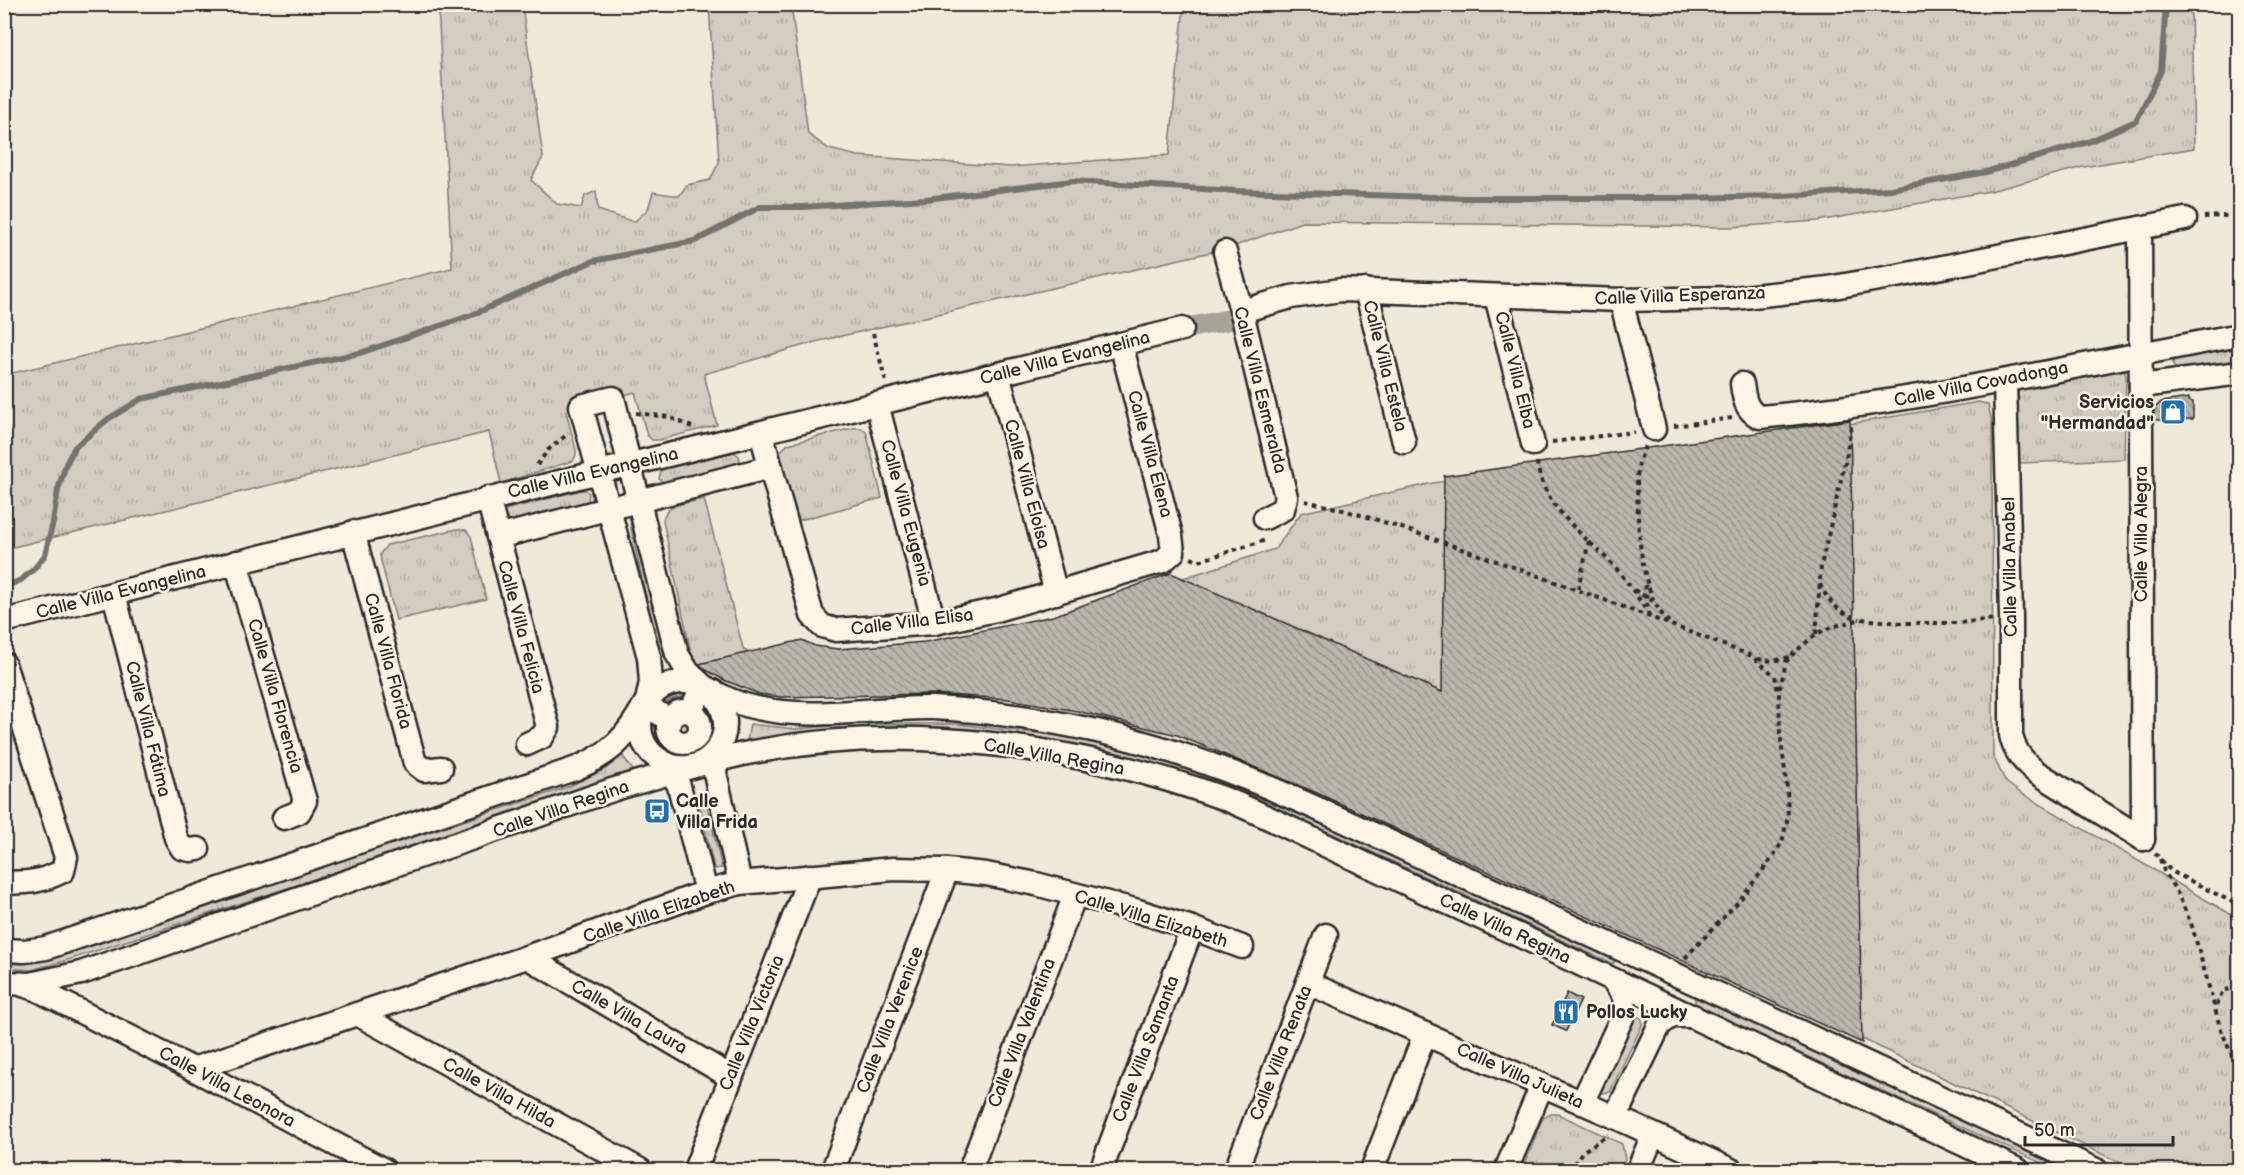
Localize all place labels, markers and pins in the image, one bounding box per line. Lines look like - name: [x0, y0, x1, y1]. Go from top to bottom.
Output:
- place label: Servicios "Hermandad": [2040, 392, 2154, 434]
- shop icon: Servicios "Hermandad": [2158, 397, 2188, 427]
- place label: Calle Villa Frida: [676, 791, 758, 833]
- bus stop icon: Calle Villa Frida: [642, 796, 672, 826]
- restaurant icon: Pollos Lucky: [1551, 997, 1581, 1027]
- place label: Pollos Lucky: [1586, 1002, 1688, 1023]

